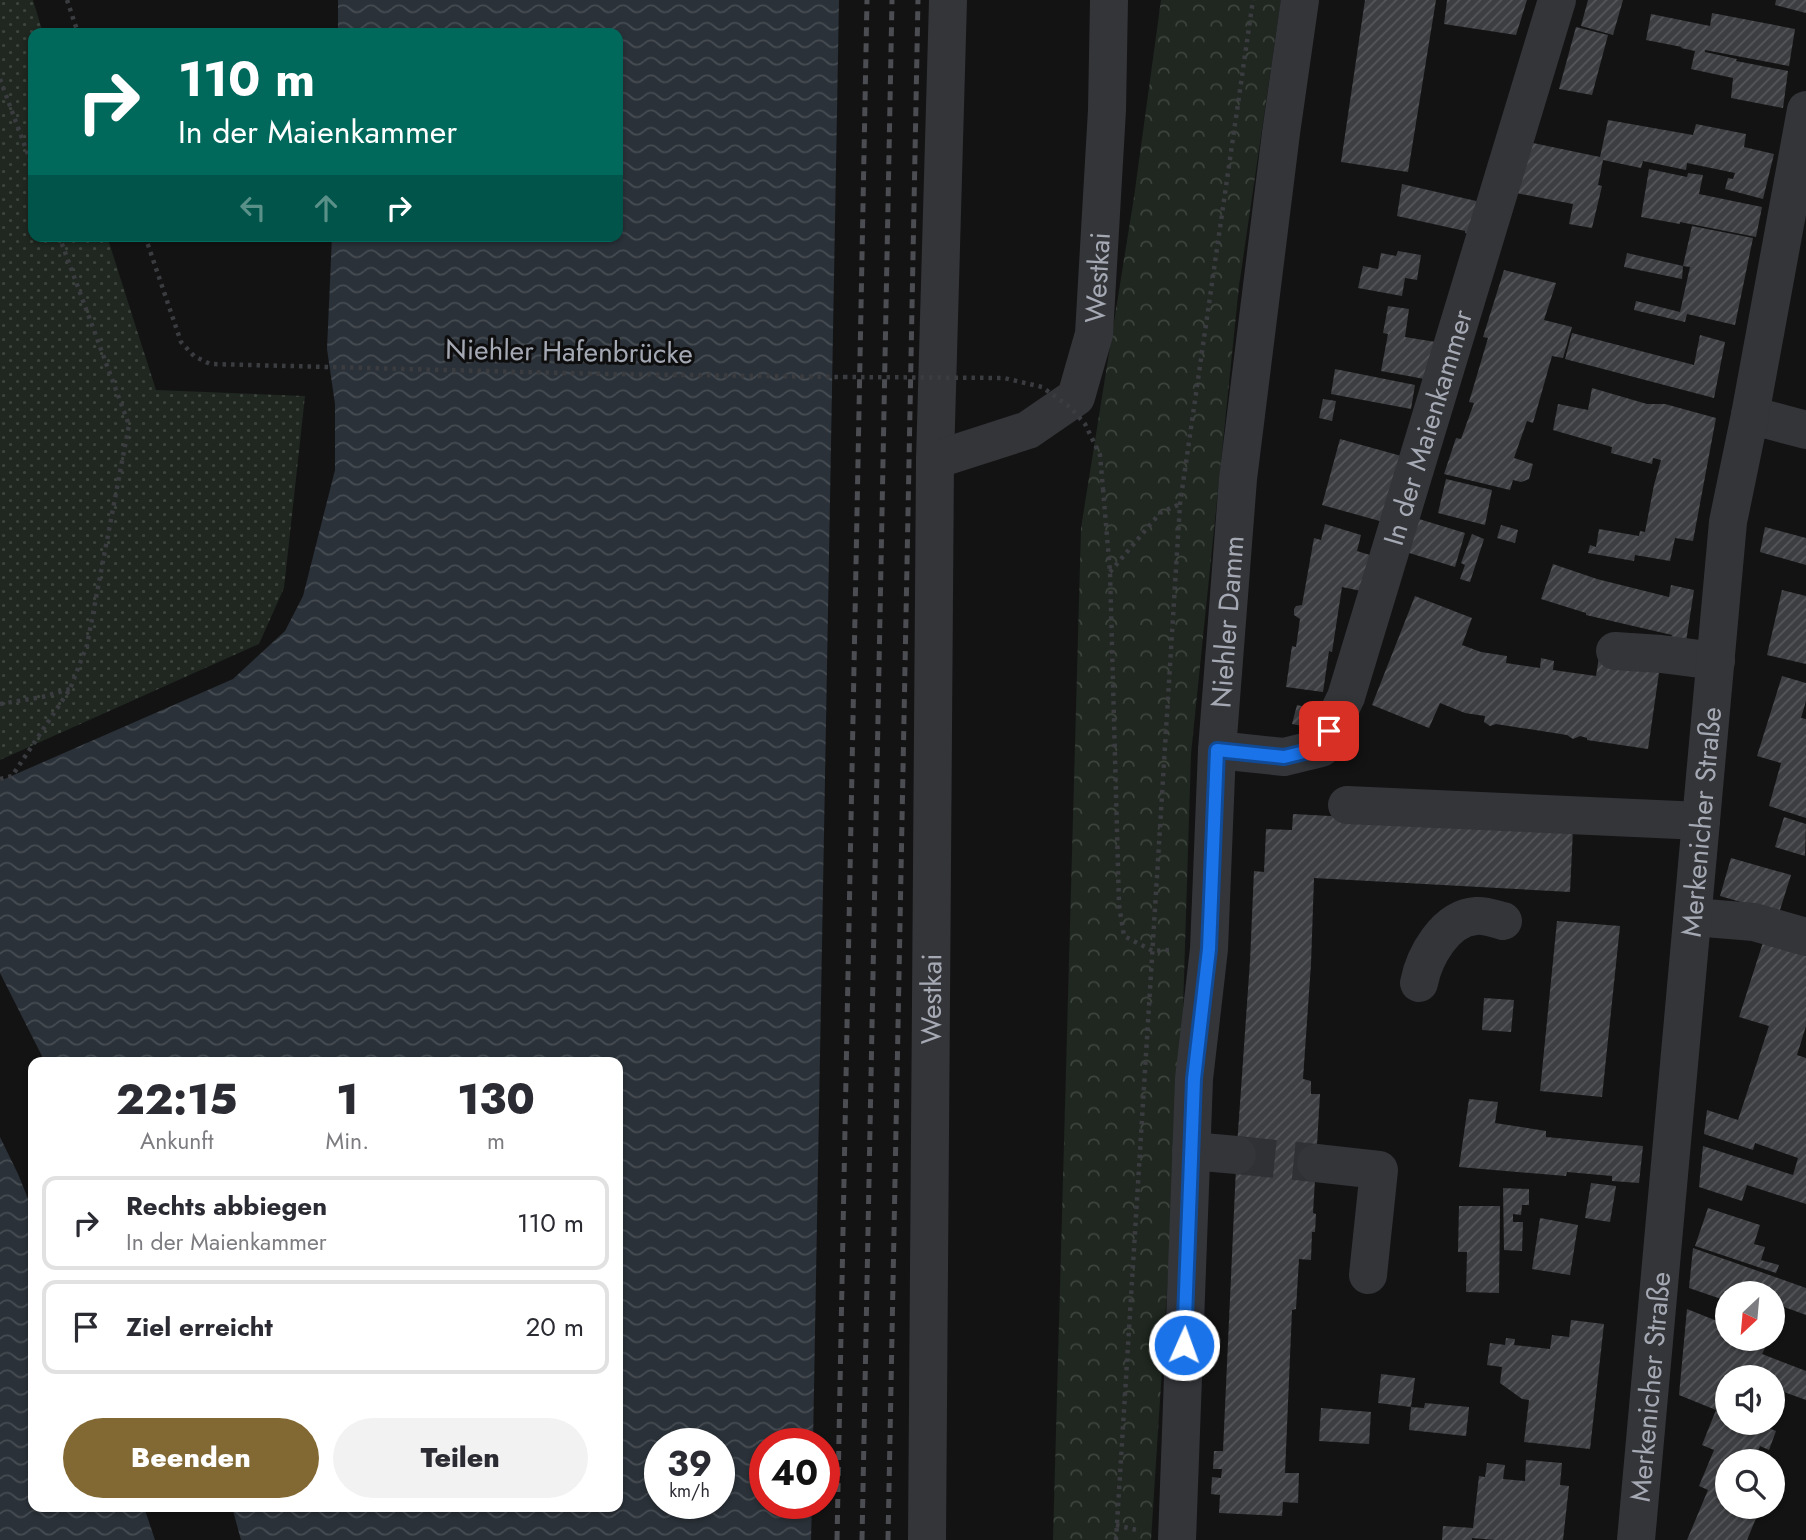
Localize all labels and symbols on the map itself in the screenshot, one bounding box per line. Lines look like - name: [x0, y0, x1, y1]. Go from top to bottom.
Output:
- street label: Westkai: [1075, 231, 1121, 324]
- street label: In der Maienkammer: [1373, 304, 1483, 550]
- street label: Niehler Hafenbrücke: [445, 329, 693, 374]
- street label: Niehler Damm: [1200, 534, 1255, 710]
- pin: [1299, 701, 1359, 761]
- street label: Merkenicher Straße: [1671, 705, 1732, 939]
- street label: Westkai: [911, 953, 952, 1045]
- street label: Merkenicher Straße: [1620, 1270, 1681, 1504]
- north arrow: [1715, 1281, 1785, 1351]
- position arrow: [1147, 1308, 1221, 1382]
- speed limit sign: 40: [749, 1428, 840, 1519]

